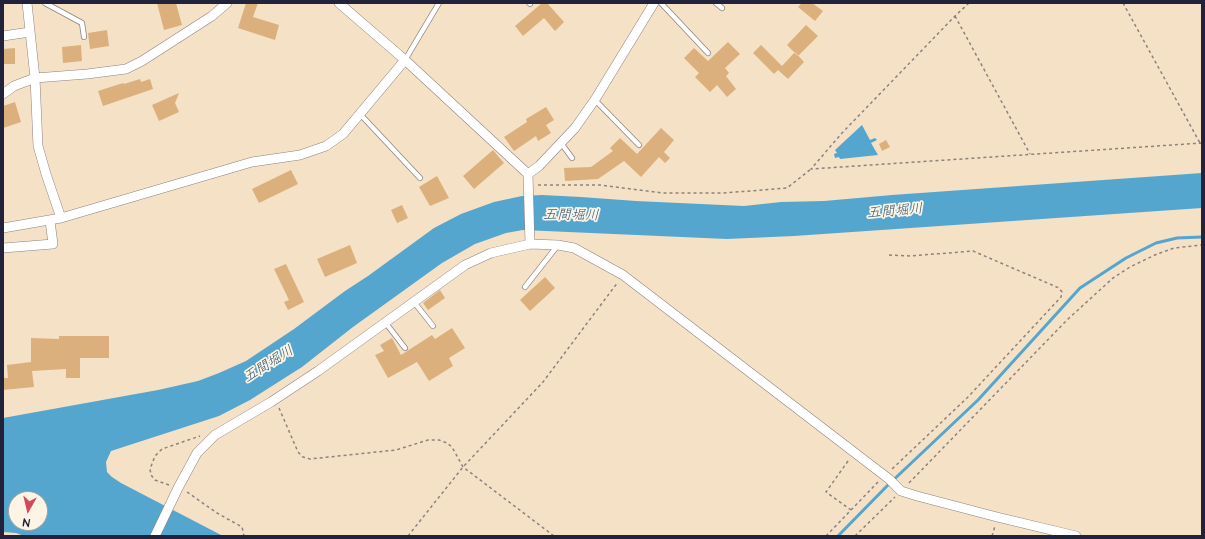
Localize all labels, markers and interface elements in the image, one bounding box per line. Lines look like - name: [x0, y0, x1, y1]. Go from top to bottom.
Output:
- water label: 五間堀川: [866, 201, 924, 223]
- water label: 五間堀川: [543, 207, 599, 225]
- water label: 五間堀川: [241, 343, 297, 387]
- north arrow: [8, 491, 48, 531]
- text: N: [22, 514, 31, 530]

